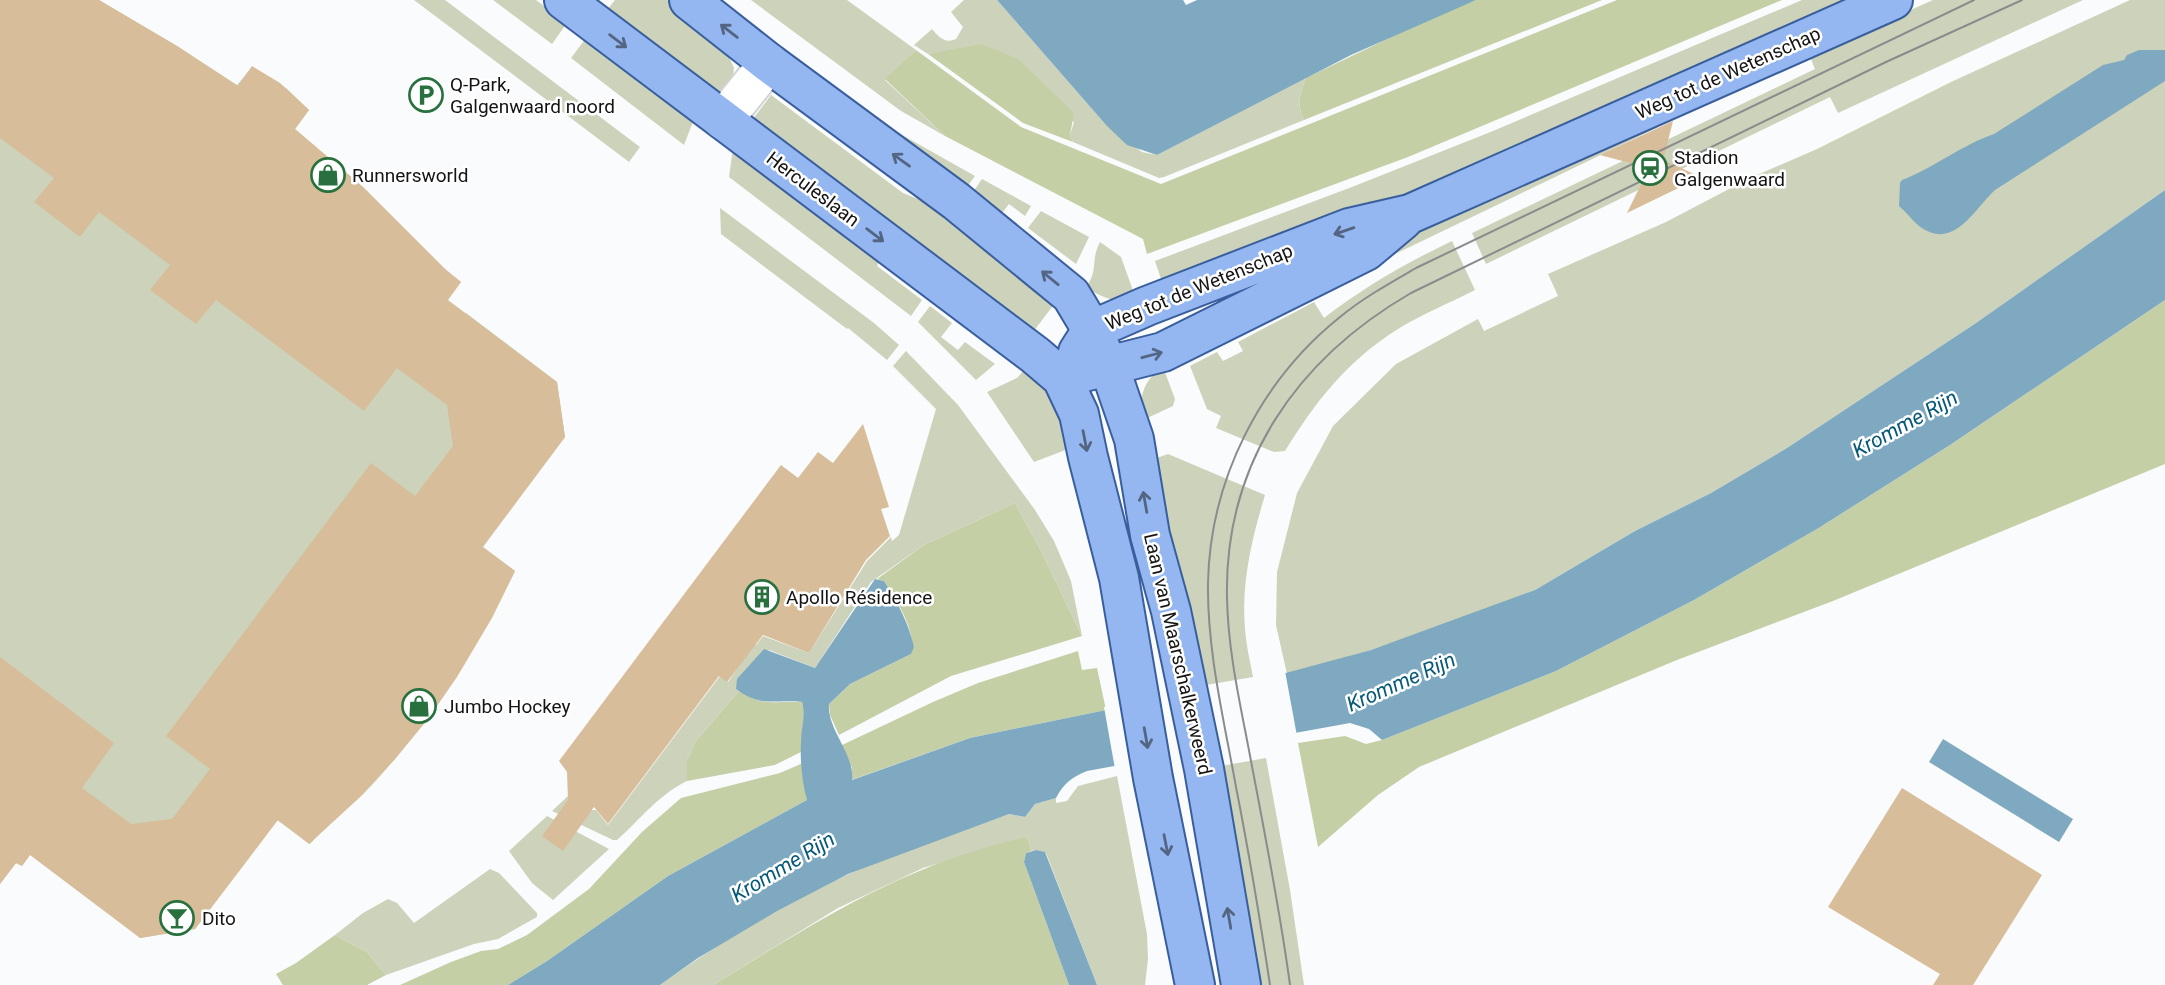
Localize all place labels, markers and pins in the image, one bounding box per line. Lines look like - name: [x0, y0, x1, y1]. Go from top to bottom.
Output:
- place label: Q-Park, Galgenwaard noord: [450, 73, 615, 118]
- parking icon: Q-Park, Galgenwaard noord: [407, 76, 445, 114]
- place label: Stadion Galgenwaard: [1674, 146, 1785, 191]
- station icon: Stadion Galgenwaard: [1631, 149, 1669, 187]
- shop icon: Runnersworld: [309, 156, 347, 194]
- place label: Runnersworld: [352, 164, 468, 187]
- building icon: Apollo Résidence: [743, 578, 781, 616]
- place label: Apollo Résidence: [786, 586, 932, 609]
- shop icon: Jumbo Hockey: [400, 687, 438, 725]
- place label: Jumbo Hockey: [444, 695, 571, 718]
- bar icon: Dito: [158, 899, 196, 937]
- place label: Dito: [202, 907, 236, 930]

